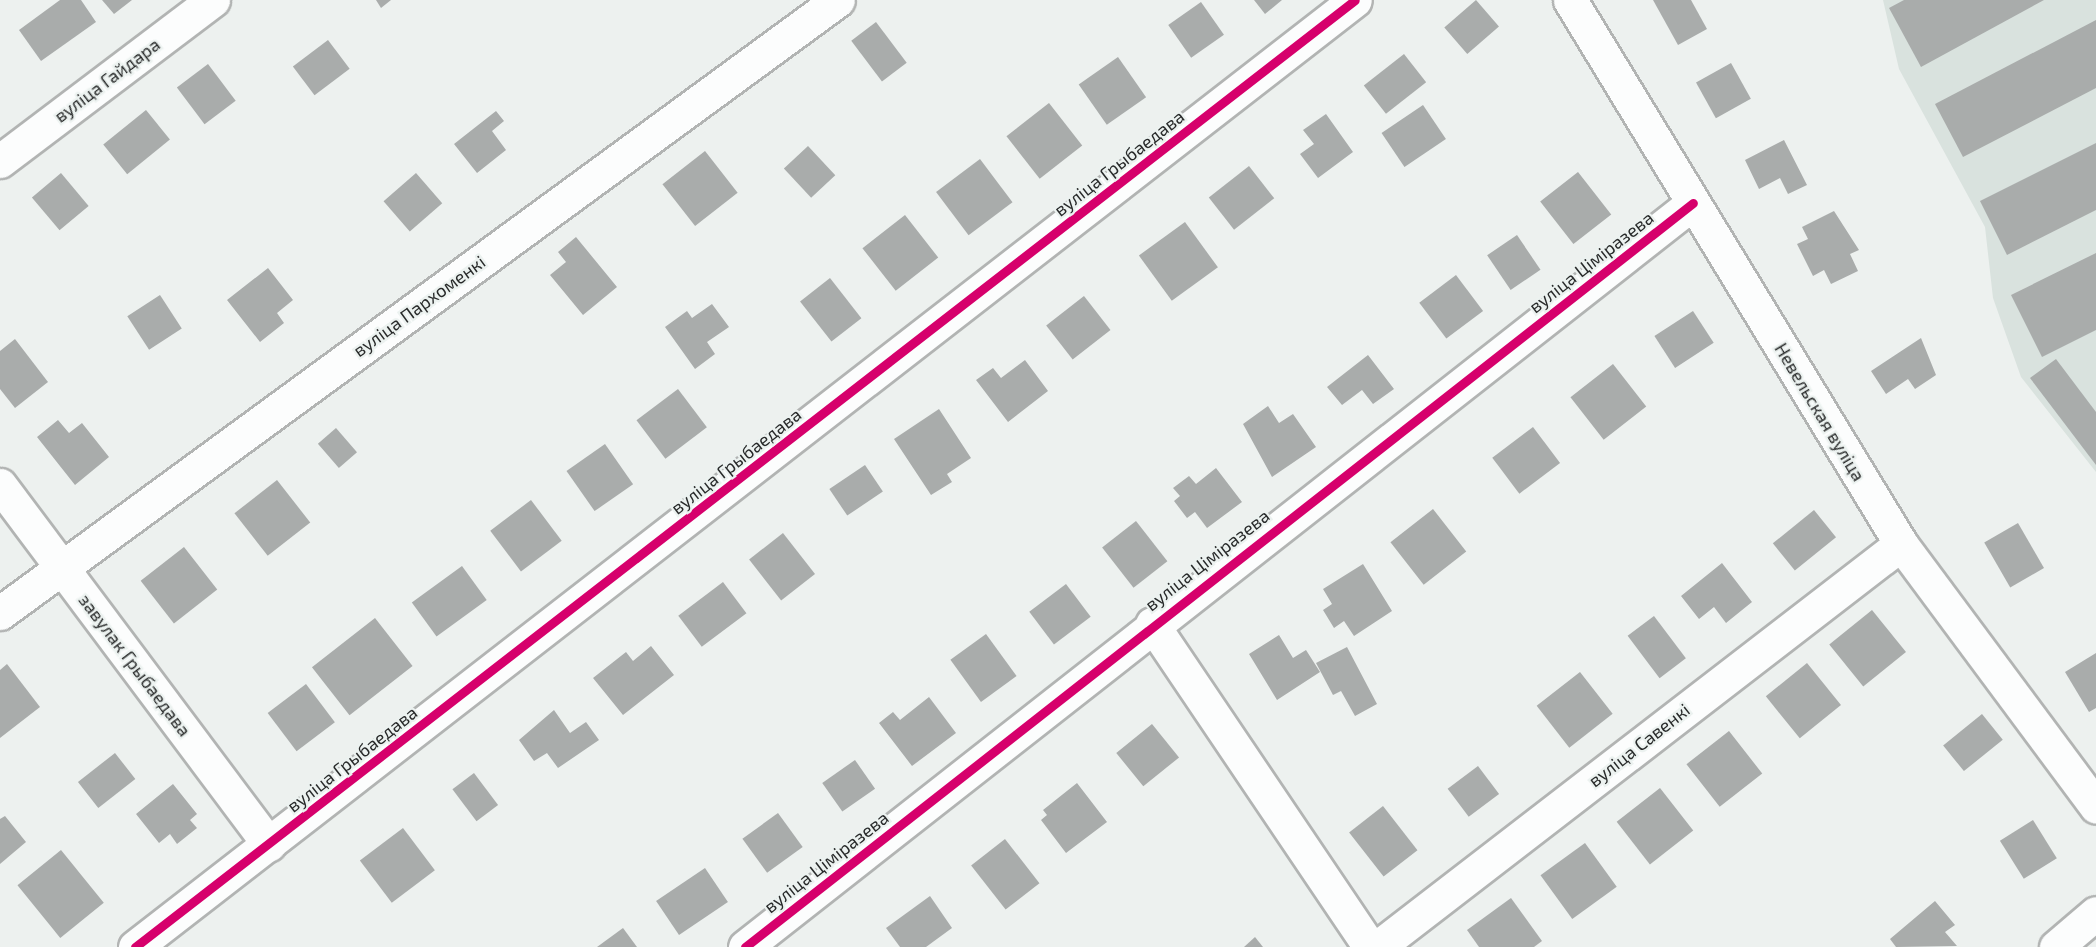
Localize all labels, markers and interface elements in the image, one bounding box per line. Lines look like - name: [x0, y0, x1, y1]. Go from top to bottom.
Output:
- street label: вуліца Гайдара: [50, 33, 164, 127]
- street label: вуліца Грыбаедава: [1050, 105, 1188, 221]
- street label: вуліца Ціміразева: [1524, 207, 1658, 317]
- street label: вуліца Пархоменкі: [349, 251, 489, 361]
- street label: Невельская вуліца: [1770, 339, 1870, 485]
- street label: вуліца Грыбаедава: [667, 403, 805, 519]
- street label: вуліца Ціміразева: [1140, 505, 1274, 615]
- street label: завулак Грыбаедава: [74, 590, 196, 740]
- street label: вуліца Савенкі: [1584, 699, 1694, 791]
- street label: вуліца Грыбаедава: [283, 701, 421, 817]
- street label: вуліца Ціміразева: [759, 807, 893, 917]

